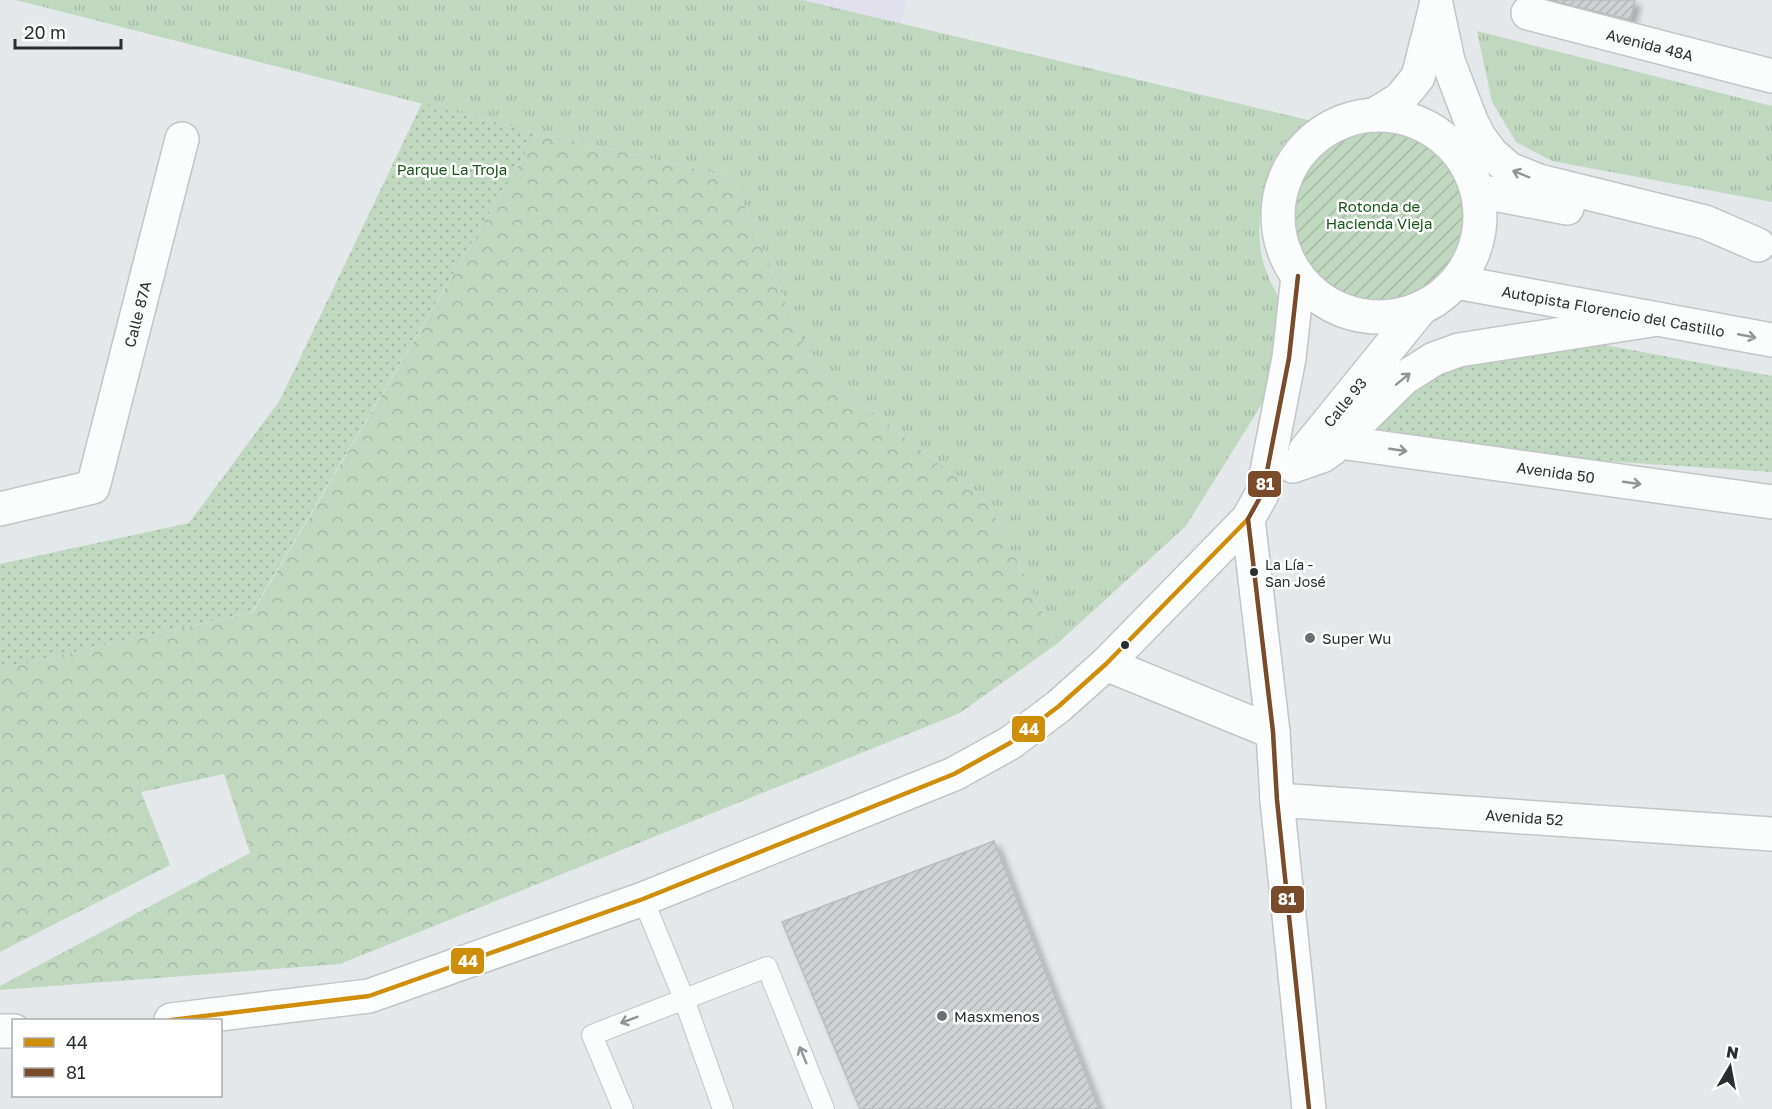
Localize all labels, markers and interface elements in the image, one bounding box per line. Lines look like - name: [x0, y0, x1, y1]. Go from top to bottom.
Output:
- scale bar: [15, 12, 122, 50]
- text: 20 m: [24, 21, 66, 43]
- street label: Avenida 48A: [1605, 25, 1695, 64]
- park label: Parque La Troja: [397, 160, 507, 178]
- one-way arrow: [1513, 168, 1531, 179]
- park label: Rotonda de Hacienda Vieja: [1326, 197, 1432, 232]
- street label: Calle 87A: [120, 279, 154, 349]
- street label: Autopista Florencio del Castillo: [1500, 282, 1726, 340]
- one-way arrow: [1736, 330, 1756, 341]
- one-way arrow: [1395, 373, 1411, 386]
- street label: Calle 93: [1319, 374, 1370, 430]
- one-way arrow: [1387, 444, 1407, 455]
- street label: Avenida 50: [1516, 458, 1596, 486]
- line badge: 81: [1247, 470, 1282, 498]
- text: 81: [1256, 474, 1274, 494]
- one-way arrow: [1622, 478, 1642, 489]
- place label: La Lía - San José: [1265, 556, 1326, 590]
- marker: La Lía - San José: [1248, 566, 1260, 578]
- place label: Super Wu: [1322, 629, 1391, 647]
- marker: Super Wu: [1303, 631, 1317, 645]
- unlabelled marker: [1119, 639, 1131, 651]
- line badge: 44: [1011, 715, 1046, 743]
- text: 44: [1019, 719, 1039, 739]
- street label: Avenida 52: [1485, 805, 1564, 829]
- line badge: 81: [1270, 885, 1305, 914]
- text: 81: [1278, 889, 1296, 909]
- line badge: 44: [450, 947, 485, 975]
- text: 44: [458, 951, 478, 971]
- place label: Masxmenos: [954, 1007, 1040, 1025]
- marker: Masxmenos: [935, 1009, 949, 1023]
- one-way arrow: [620, 1015, 639, 1026]
- legend: [12, 1019, 222, 1097]
- text: 44: [66, 1031, 88, 1053]
- north arrow: [1700, 1037, 1760, 1097]
- text: N: [1725, 1041, 1740, 1063]
- one-way arrow: [797, 1046, 808, 1064]
- text: 81: [66, 1061, 86, 1083]

